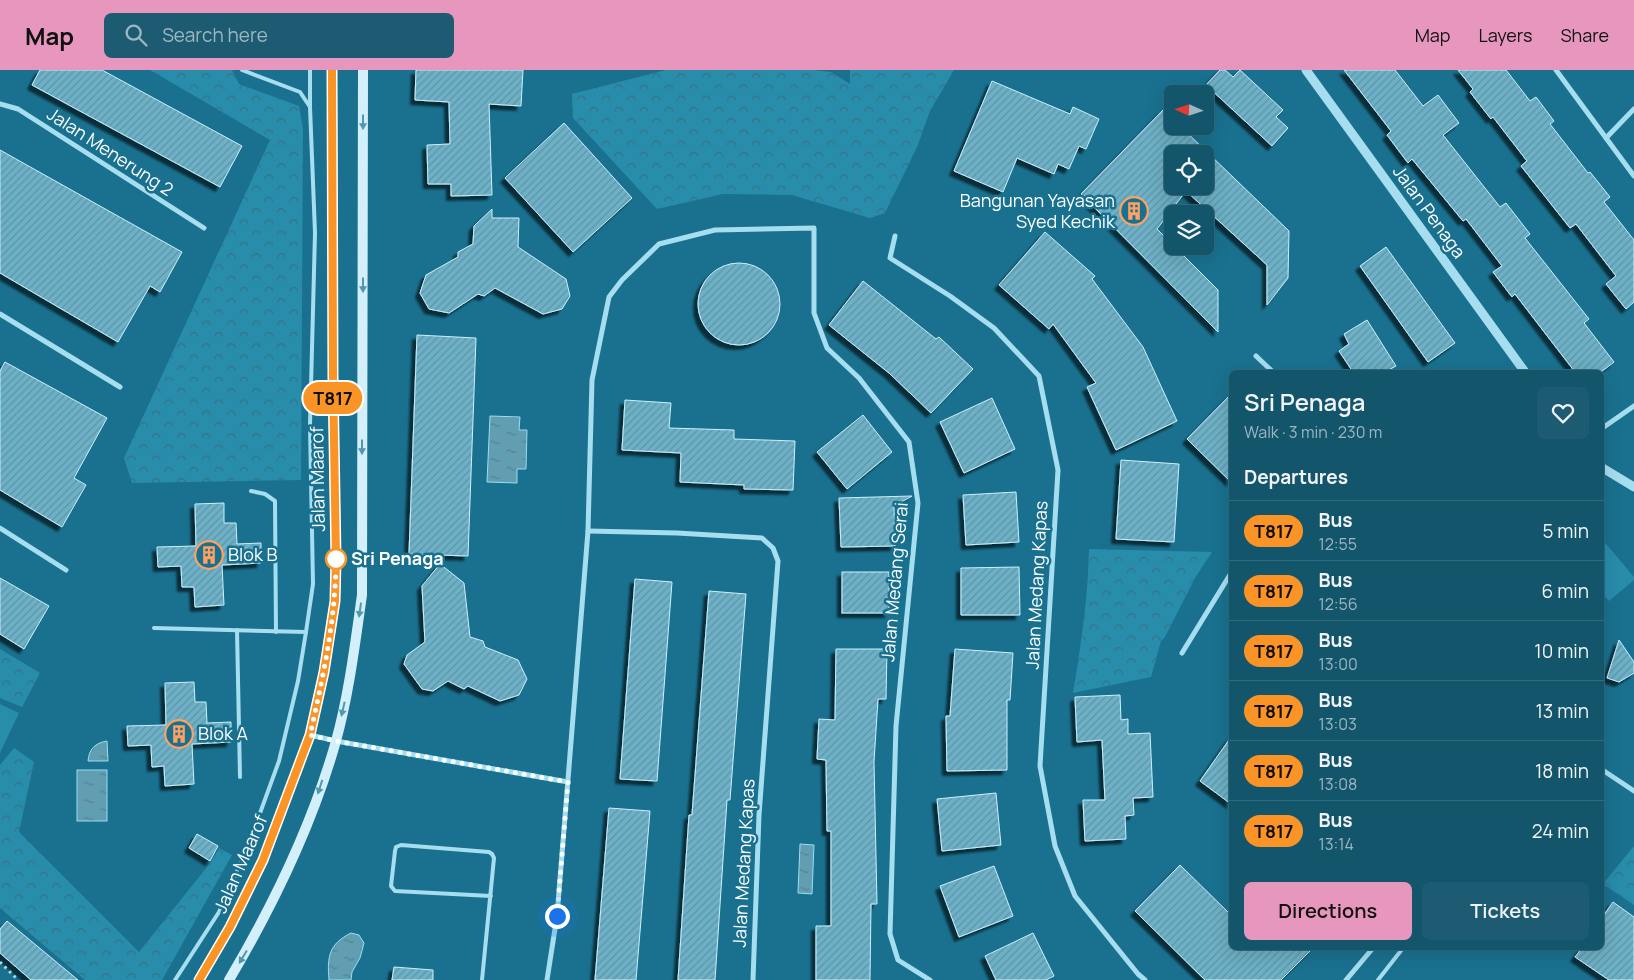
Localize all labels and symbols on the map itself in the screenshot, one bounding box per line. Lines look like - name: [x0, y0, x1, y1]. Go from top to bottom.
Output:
- north arrow: [1164, 85, 1214, 135]
- street label: Jalan Menerung 2: [43, 101, 178, 201]
- one-way arrow: [359, 115, 367, 131]
- street label: Jalan Penaga: [1388, 160, 1472, 263]
- place label: Bangunan Yayasan Syed Kechik: [960, 188, 1116, 233]
- building icon: Bangunan Yayasan Syed Kechik: [1119, 196, 1149, 226]
- one-way arrow: [359, 277, 367, 293]
- line badge: T817: [298, 382, 368, 414]
- street label: Jalan Maarof: [304, 426, 330, 532]
- one-way arrow: [358, 440, 366, 456]
- street label: Jalan Medang Kapas: [1020, 500, 1052, 670]
- street label: Jalan Medang Serai: [875, 501, 913, 663]
- building icon: Blok B: [194, 540, 224, 570]
- place label: Blok B: [228, 542, 277, 566]
- place label: Sri Penaga: [351, 546, 444, 570]
- marker: Sri Penaga: [325, 548, 347, 570]
- one-way arrow: [356, 602, 364, 618]
- one-way arrow: [338, 702, 346, 718]
- building icon: Blok A: [164, 719, 194, 749]
- place label: Blok A: [198, 721, 248, 745]
- street label: Jalan Medang Kapas: [727, 778, 759, 948]
- one-way arrow: [316, 780, 324, 795]
- street label: Jalan Maarof: [208, 810, 273, 917]
- your location: [545, 904, 570, 929]
- one-way arrow: [239, 950, 248, 963]

